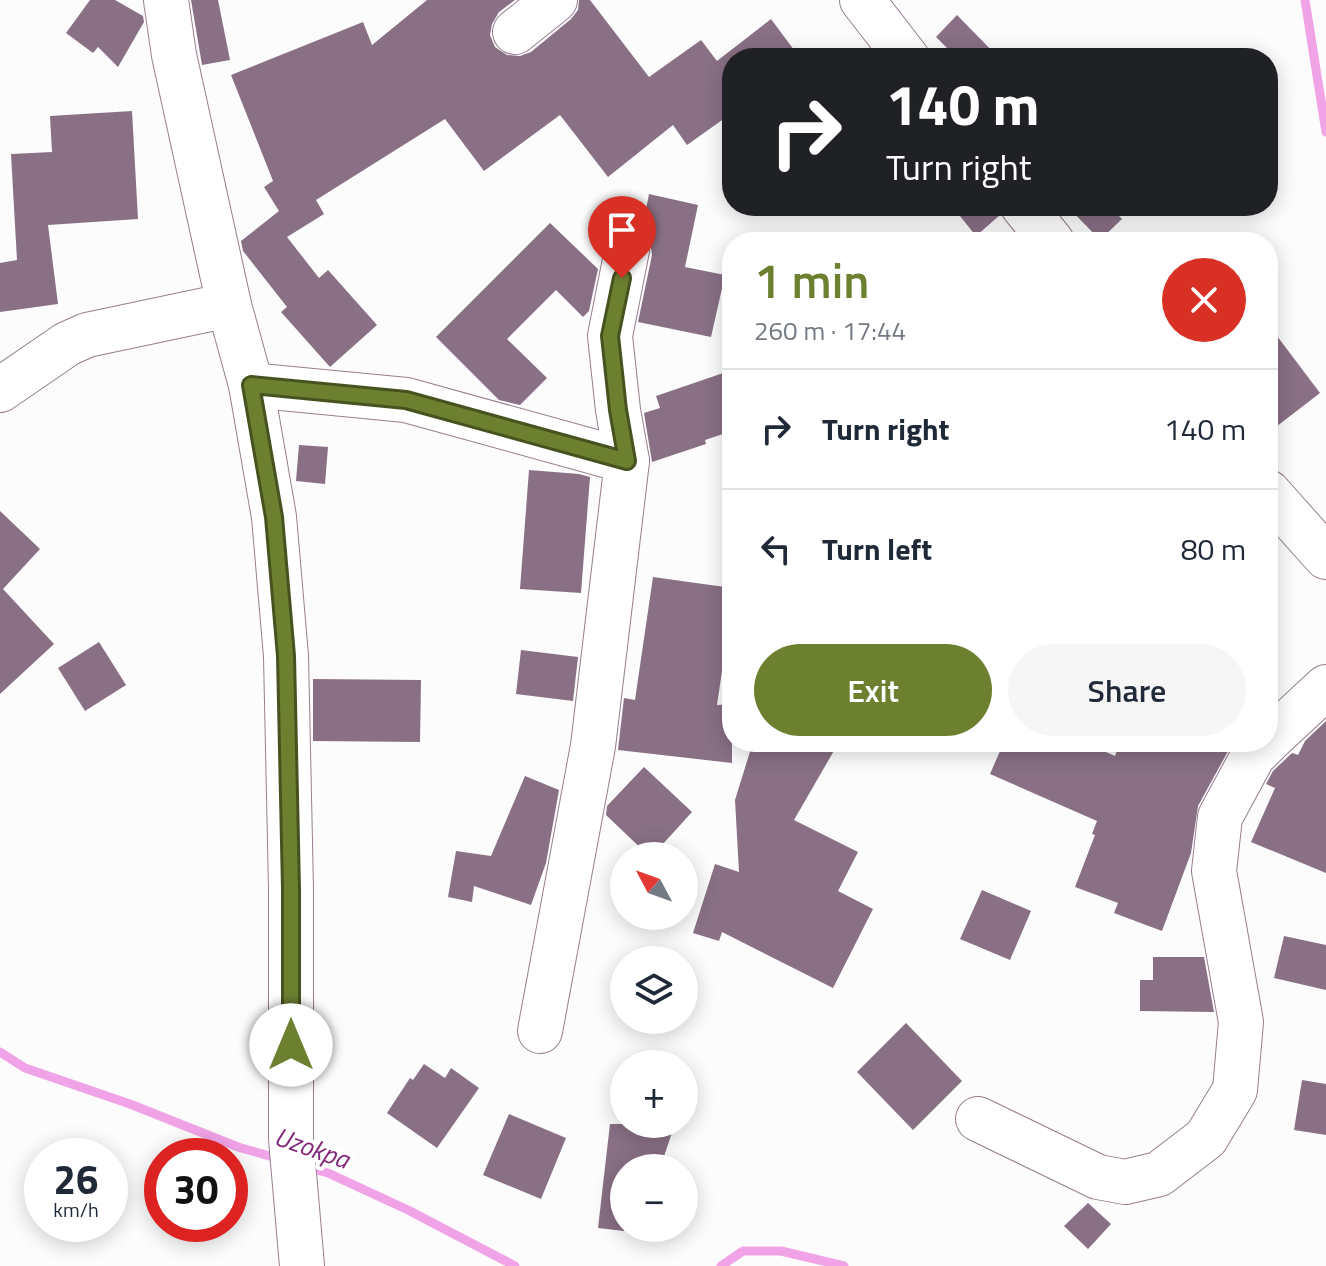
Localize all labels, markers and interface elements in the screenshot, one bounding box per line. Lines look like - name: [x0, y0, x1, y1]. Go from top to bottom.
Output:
- text: 140 m: [886, 62, 1039, 147]
- icon: right: [754, 80, 858, 184]
- text: Turn right: [886, 139, 1031, 194]
- pin: [588, 196, 656, 278]
- icon: arrive: [600, 208, 644, 252]
- text: 1 min: [754, 244, 869, 317]
- button: close: [1162, 258, 1246, 342]
- text: 260 m · 17:44: [754, 311, 906, 350]
- text: Turn right: [822, 406, 950, 452]
- text: 140 m: [1164, 406, 1246, 452]
- icon: right: [754, 407, 798, 451]
- text: Turn left: [822, 526, 932, 572]
- text: 80 m: [1181, 526, 1246, 572]
- icon: left: [754, 527, 798, 571]
- button: Exit: [754, 644, 992, 736]
- button: Share: [1008, 644, 1246, 736]
- north arrow: [610, 842, 698, 930]
- map controls: [610, 842, 698, 1242]
- button: layers: [610, 946, 698, 1034]
- position arrow: [249, 1003, 333, 1087]
- button: +: [610, 1050, 698, 1138]
- water label: Uzokpa: [270, 1117, 357, 1179]
- speed limit sign: 30: [144, 1138, 248, 1242]
- text: 26: [54, 1149, 98, 1210]
- button: −: [610, 1154, 698, 1242]
- text: km/h: [53, 1194, 99, 1225]

